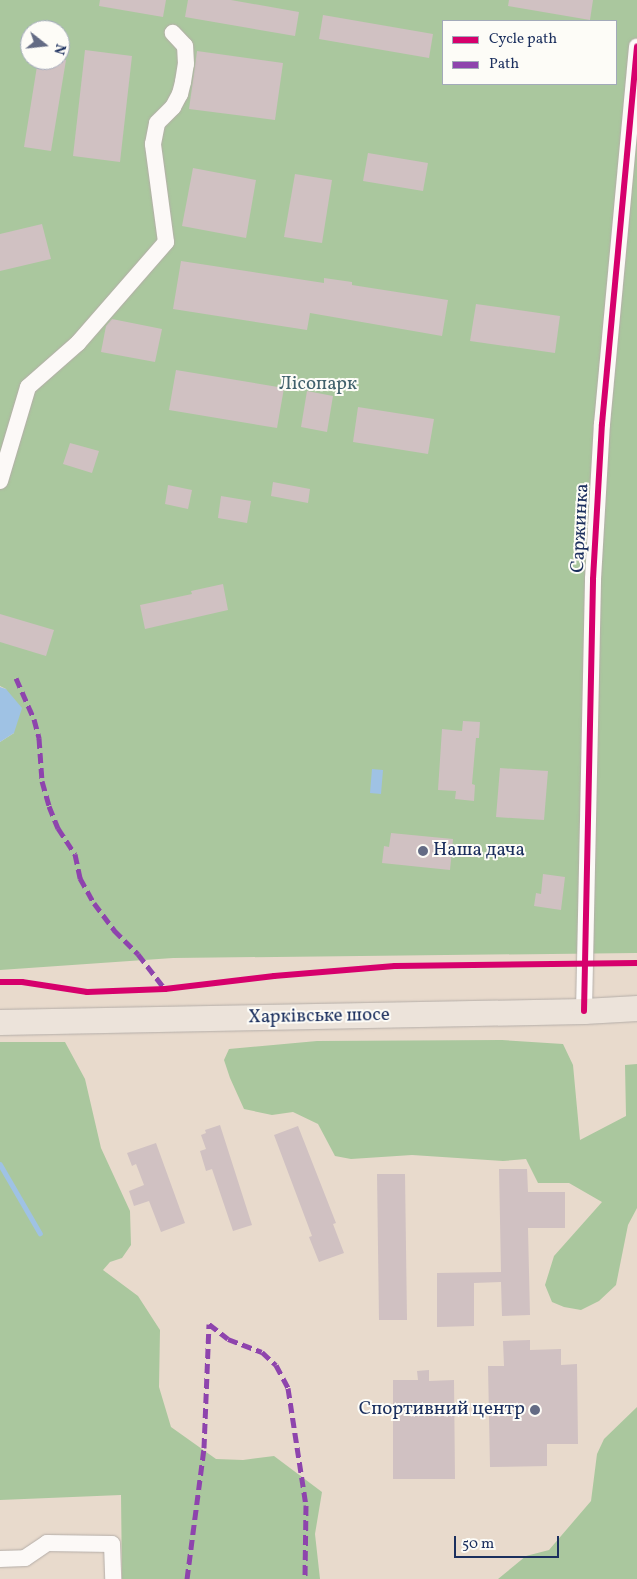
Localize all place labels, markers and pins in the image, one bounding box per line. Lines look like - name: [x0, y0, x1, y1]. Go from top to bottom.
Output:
- place label: Наша дача: [433, 840, 525, 862]
- marker: Наша дача: [417, 845, 429, 857]
- place label: Спортивний центр: [359, 1399, 525, 1421]
- marker: Спортивний центр: [529, 1404, 541, 1416]

